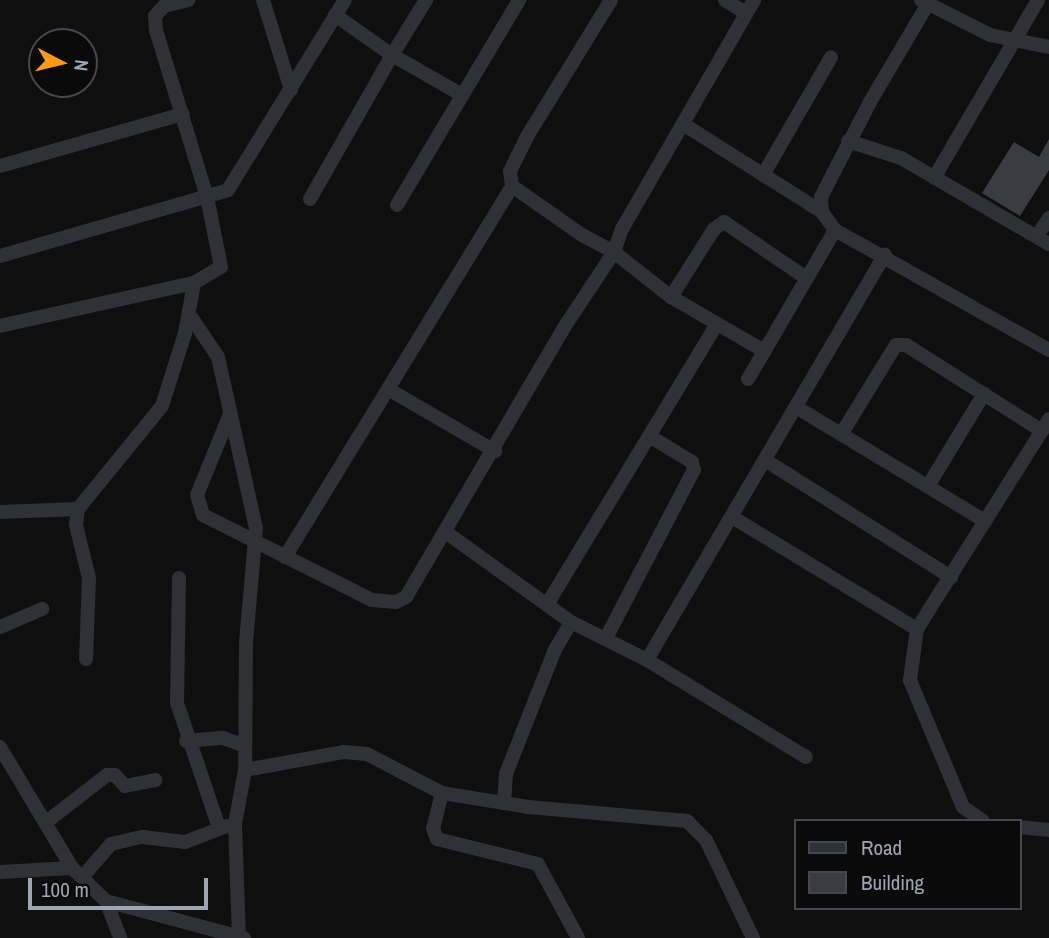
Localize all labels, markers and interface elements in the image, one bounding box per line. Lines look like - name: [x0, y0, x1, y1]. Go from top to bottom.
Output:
- north arrow: [28, 28, 98, 98]
- text: N: [68, 58, 95, 72]
- legend: [794, 819, 1021, 910]
- text: Road: [861, 833, 902, 862]
- scale bar: [32, 864, 212, 908]
- text: Building: [861, 868, 924, 897]
- text: 100 m: [41, 875, 89, 904]

